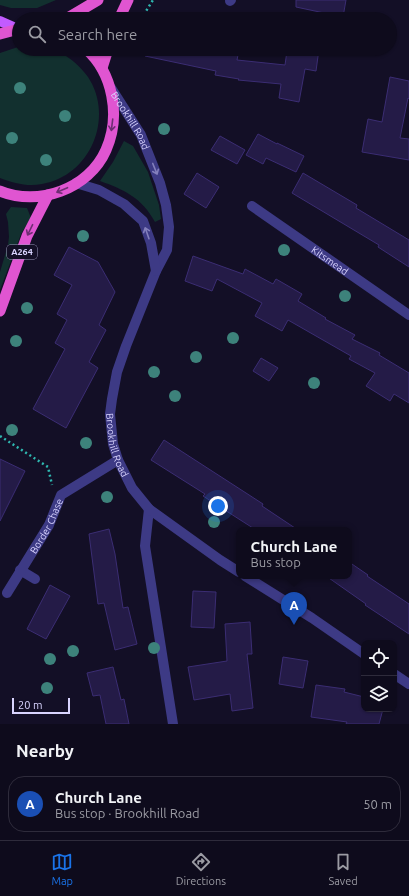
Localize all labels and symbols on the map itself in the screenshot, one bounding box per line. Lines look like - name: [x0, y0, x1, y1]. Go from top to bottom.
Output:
- street label: Brookhill Road: [109, 90, 151, 151]
- one-way arrow: [108, 118, 116, 131]
- one-way arrow: [151, 163, 159, 175]
- one-way arrow: [57, 187, 69, 194]
- one-way arrow: [26, 224, 33, 236]
- one-way arrow: [143, 227, 151, 239]
- street label: Kitsmead: [309, 244, 350, 277]
- road number: A264: [7, 245, 37, 259]
- street label: Brookhill Road: [104, 413, 131, 479]
- your location: [208, 496, 228, 516]
- street label: Border Chase: [28, 497, 65, 555]
- pin: A: [281, 592, 307, 625]
- scale bar: [12, 696, 70, 715]

